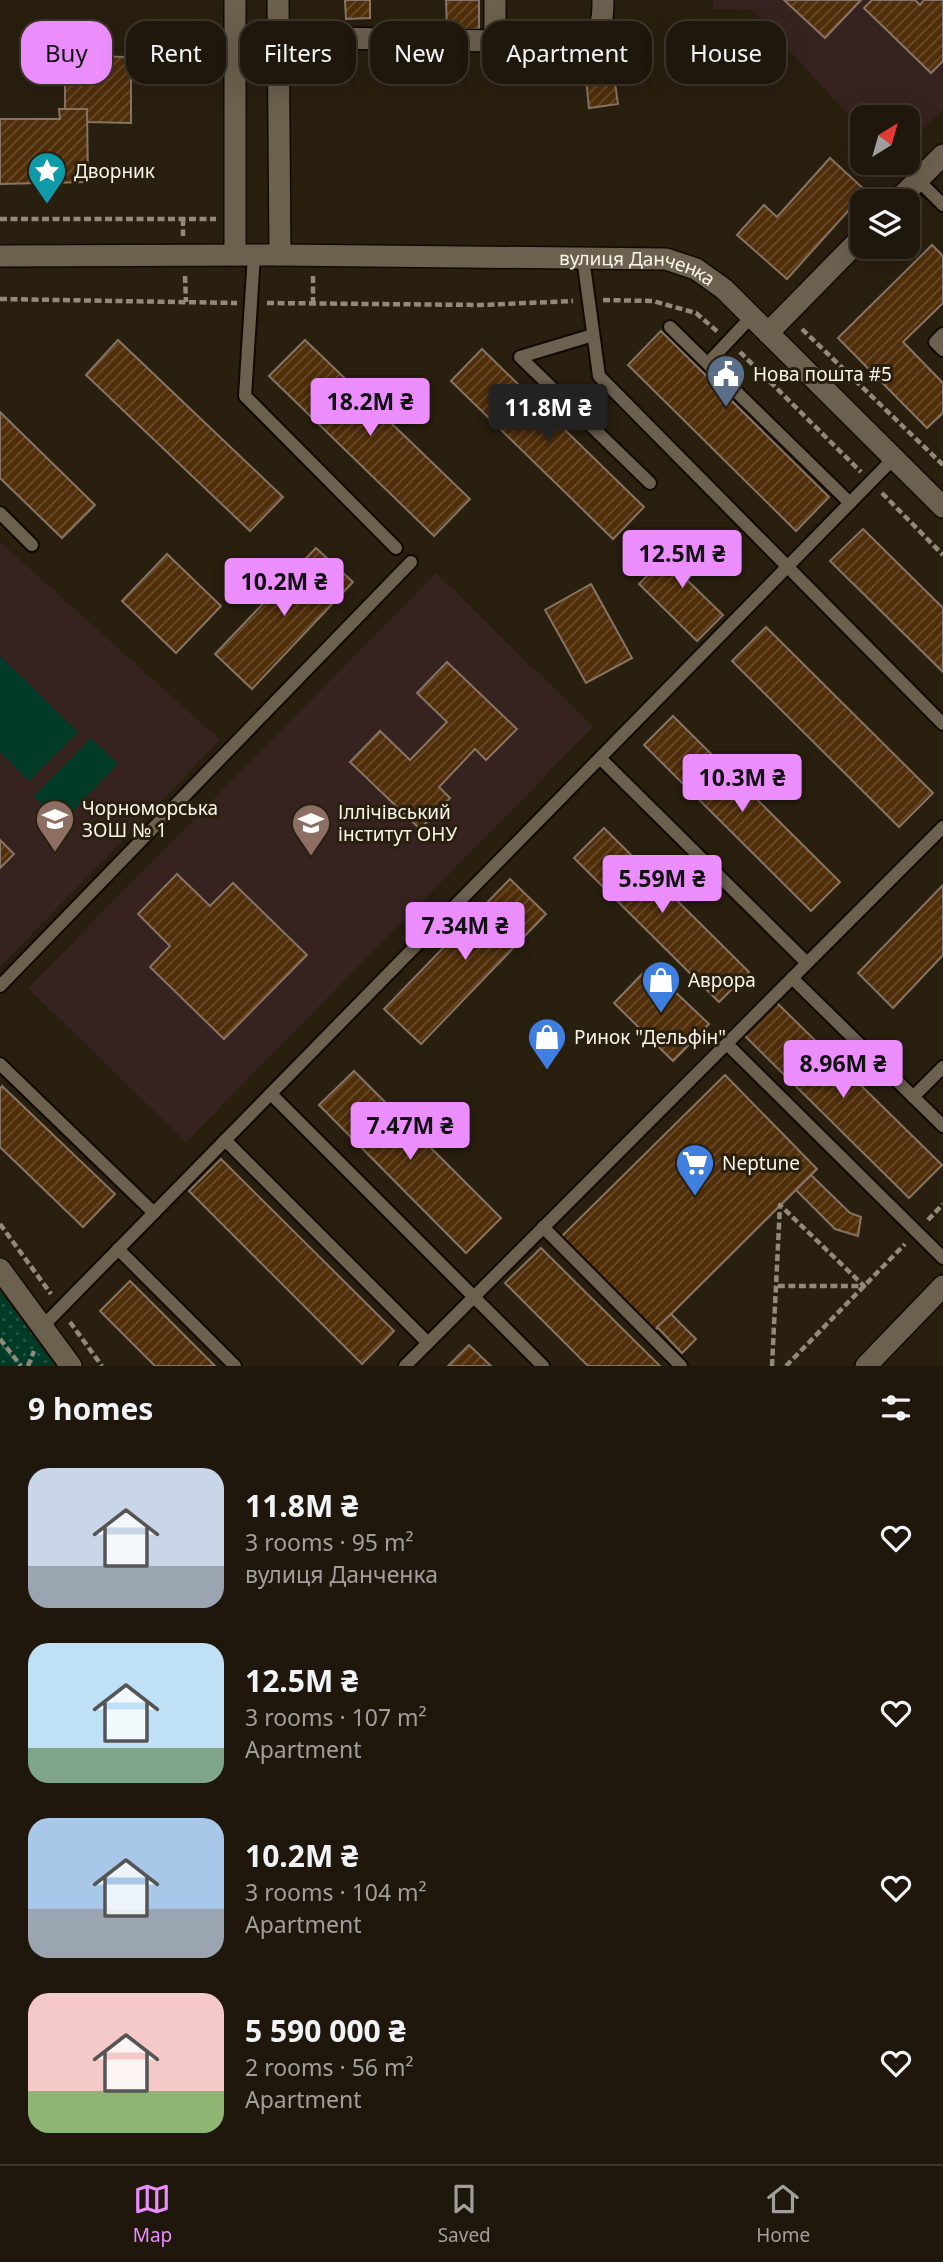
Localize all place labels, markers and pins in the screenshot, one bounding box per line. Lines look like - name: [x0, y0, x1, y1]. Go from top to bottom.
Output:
- place icon: Дворник: [26, 150, 68, 205]
- place label: Дворник: [74, 158, 155, 184]
- public building icon: Нова пошта #5: [705, 353, 747, 408]
- place label: Нова пошта #5: [753, 361, 892, 387]
- pin: 18.2M ₴: [305, 378, 435, 438]
- pin: 11.8M ₴: [483, 384, 613, 444]
- pin: 12.5M ₴: [617, 530, 747, 590]
- pin: 10.2M ₴: [219, 558, 349, 618]
- pin: 10.3M ₴: [677, 754, 807, 814]
- place label: Чорноморська ЗОШ № 1: [82, 795, 218, 843]
- school or university icon: Чорноморська ЗОШ № 1: [34, 798, 76, 853]
- place label: Іллічівський інститут ОНУ: [338, 799, 457, 847]
- school or university icon: Іллічівський інститут ОНУ: [290, 802, 332, 857]
- pin: 5.59M ₴: [597, 856, 727, 915]
- pin: 7.34M ₴: [400, 902, 530, 962]
- shop icon: Аврора: [640, 959, 682, 1014]
- place label: Аврора: [688, 967, 756, 993]
- shop icon: Ринок "Дельфін": [526, 1016, 568, 1071]
- place label: Ринок "Дельфін": [574, 1024, 726, 1050]
- pin: 8.96M ₴: [778, 1040, 908, 1100]
- pin: 7.47M ₴: [345, 1102, 475, 1162]
- supermarket icon: Neptune: [674, 1142, 716, 1197]
- place label: Neptune: [722, 1150, 800, 1176]

